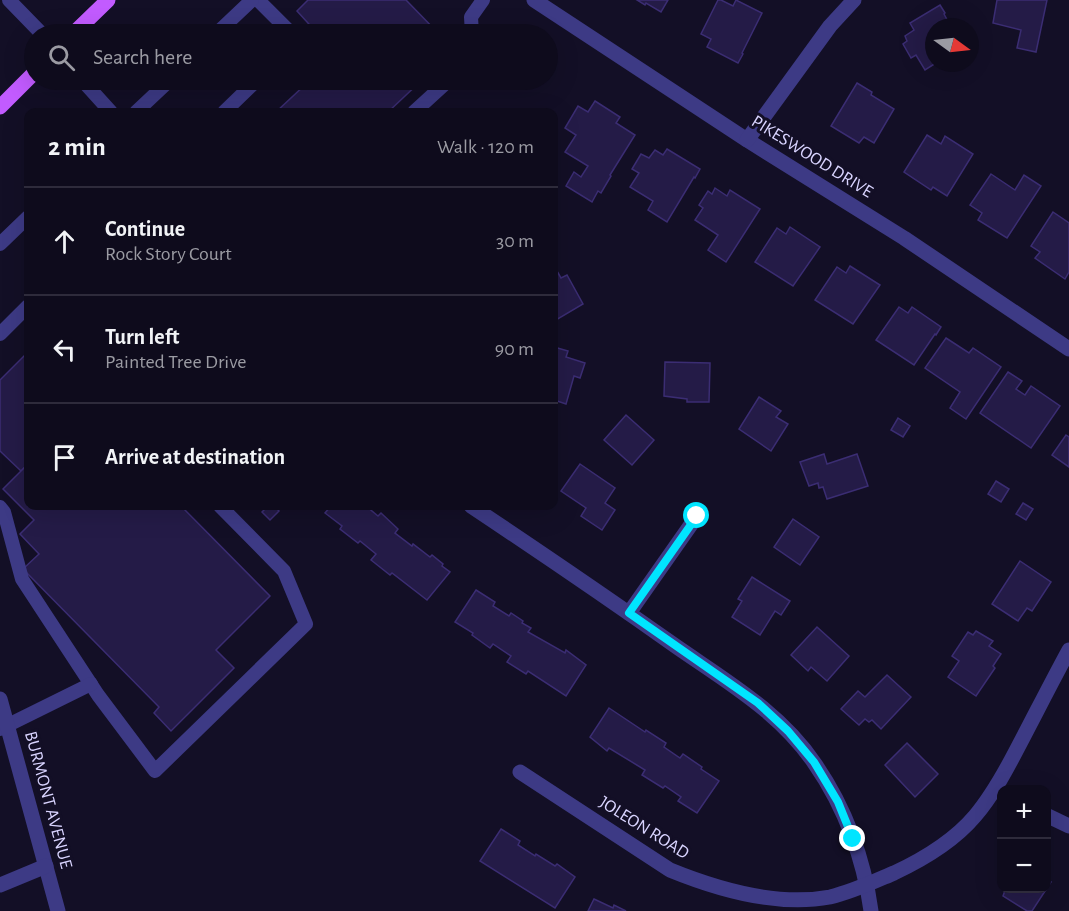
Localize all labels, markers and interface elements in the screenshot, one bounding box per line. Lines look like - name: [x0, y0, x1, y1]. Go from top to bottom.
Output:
- north arrow: [925, 18, 979, 72]
- search box: [24, 24, 558, 90]
- icon: search: [45, 41, 78, 74]
- text: Search here: [93, 46, 192, 68]
- street label: PIKESWOOD DRIVE: [748, 112, 876, 202]
- text: 2 min: [48, 134, 106, 160]
- text: Walk · 120 m: [437, 137, 534, 157]
- text: Continue: [105, 218, 185, 240]
- icon: ahead: [48, 225, 81, 258]
- text: 30 m: [496, 231, 534, 251]
- text: Rock Story Court: [105, 244, 232, 264]
- text: Turn left: [105, 326, 179, 348]
- icon: left: [48, 333, 81, 366]
- text: 90 m: [495, 339, 534, 359]
- text: Painted Tree Drive: [105, 352, 247, 372]
- icon: arrive: [48, 441, 81, 474]
- text: Arrive at destination: [105, 446, 285, 468]
- route start: [683, 502, 709, 528]
- street label: BURMONT AVENUE: [21, 729, 75, 871]
- map controls: [997, 785, 1051, 893]
- button: +: [997, 785, 1051, 839]
- street label: JOLEON ROAD: [596, 793, 692, 863]
- route end: [839, 825, 865, 851]
- button: −: [997, 839, 1051, 893]

